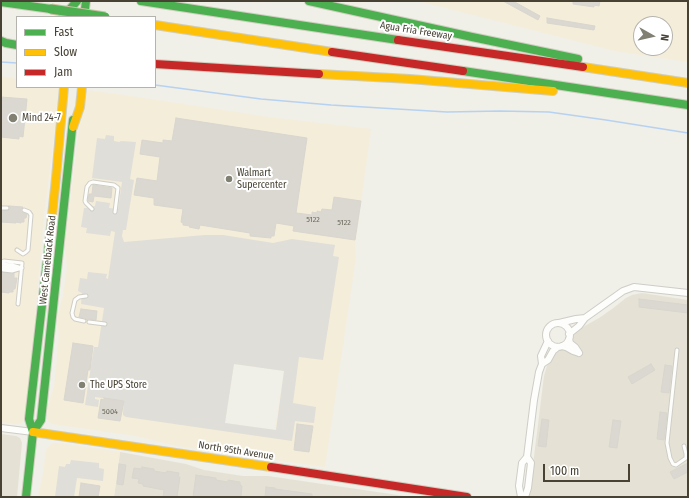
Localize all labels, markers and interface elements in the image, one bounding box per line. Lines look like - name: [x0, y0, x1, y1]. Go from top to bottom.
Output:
- legend: [16, 16, 156, 88]
- north arrow: [633, 16, 673, 56]
- street label: Agua Fria Freeway: [379, 19, 453, 43]
- text: Fast: [54, 25, 73, 39]
- text: N: [657, 33, 671, 42]
- text: Slow: [54, 45, 77, 59]
- text: Jam: [54, 65, 72, 79]
- marker: Mind 24-7: [7, 112, 19, 124]
- place label: Mind 24-7: [22, 112, 61, 124]
- place label: Walmart Supercenter: [237, 167, 287, 190]
- marker: Walmart Supercenter: [224, 174, 234, 184]
- street label: West Camelback Road: [37, 215, 59, 305]
- house number: 5122: [306, 215, 320, 225]
- house number: 5122: [337, 218, 351, 228]
- place label: The UPS Store: [90, 379, 147, 391]
- marker: The UPS Store: [77, 380, 87, 390]
- house number: 5004: [102, 407, 118, 417]
- street label: North 95th Avenue: [198, 439, 274, 463]
- scale bar: [545, 456, 632, 482]
- text: 100 m: [550, 464, 579, 478]

